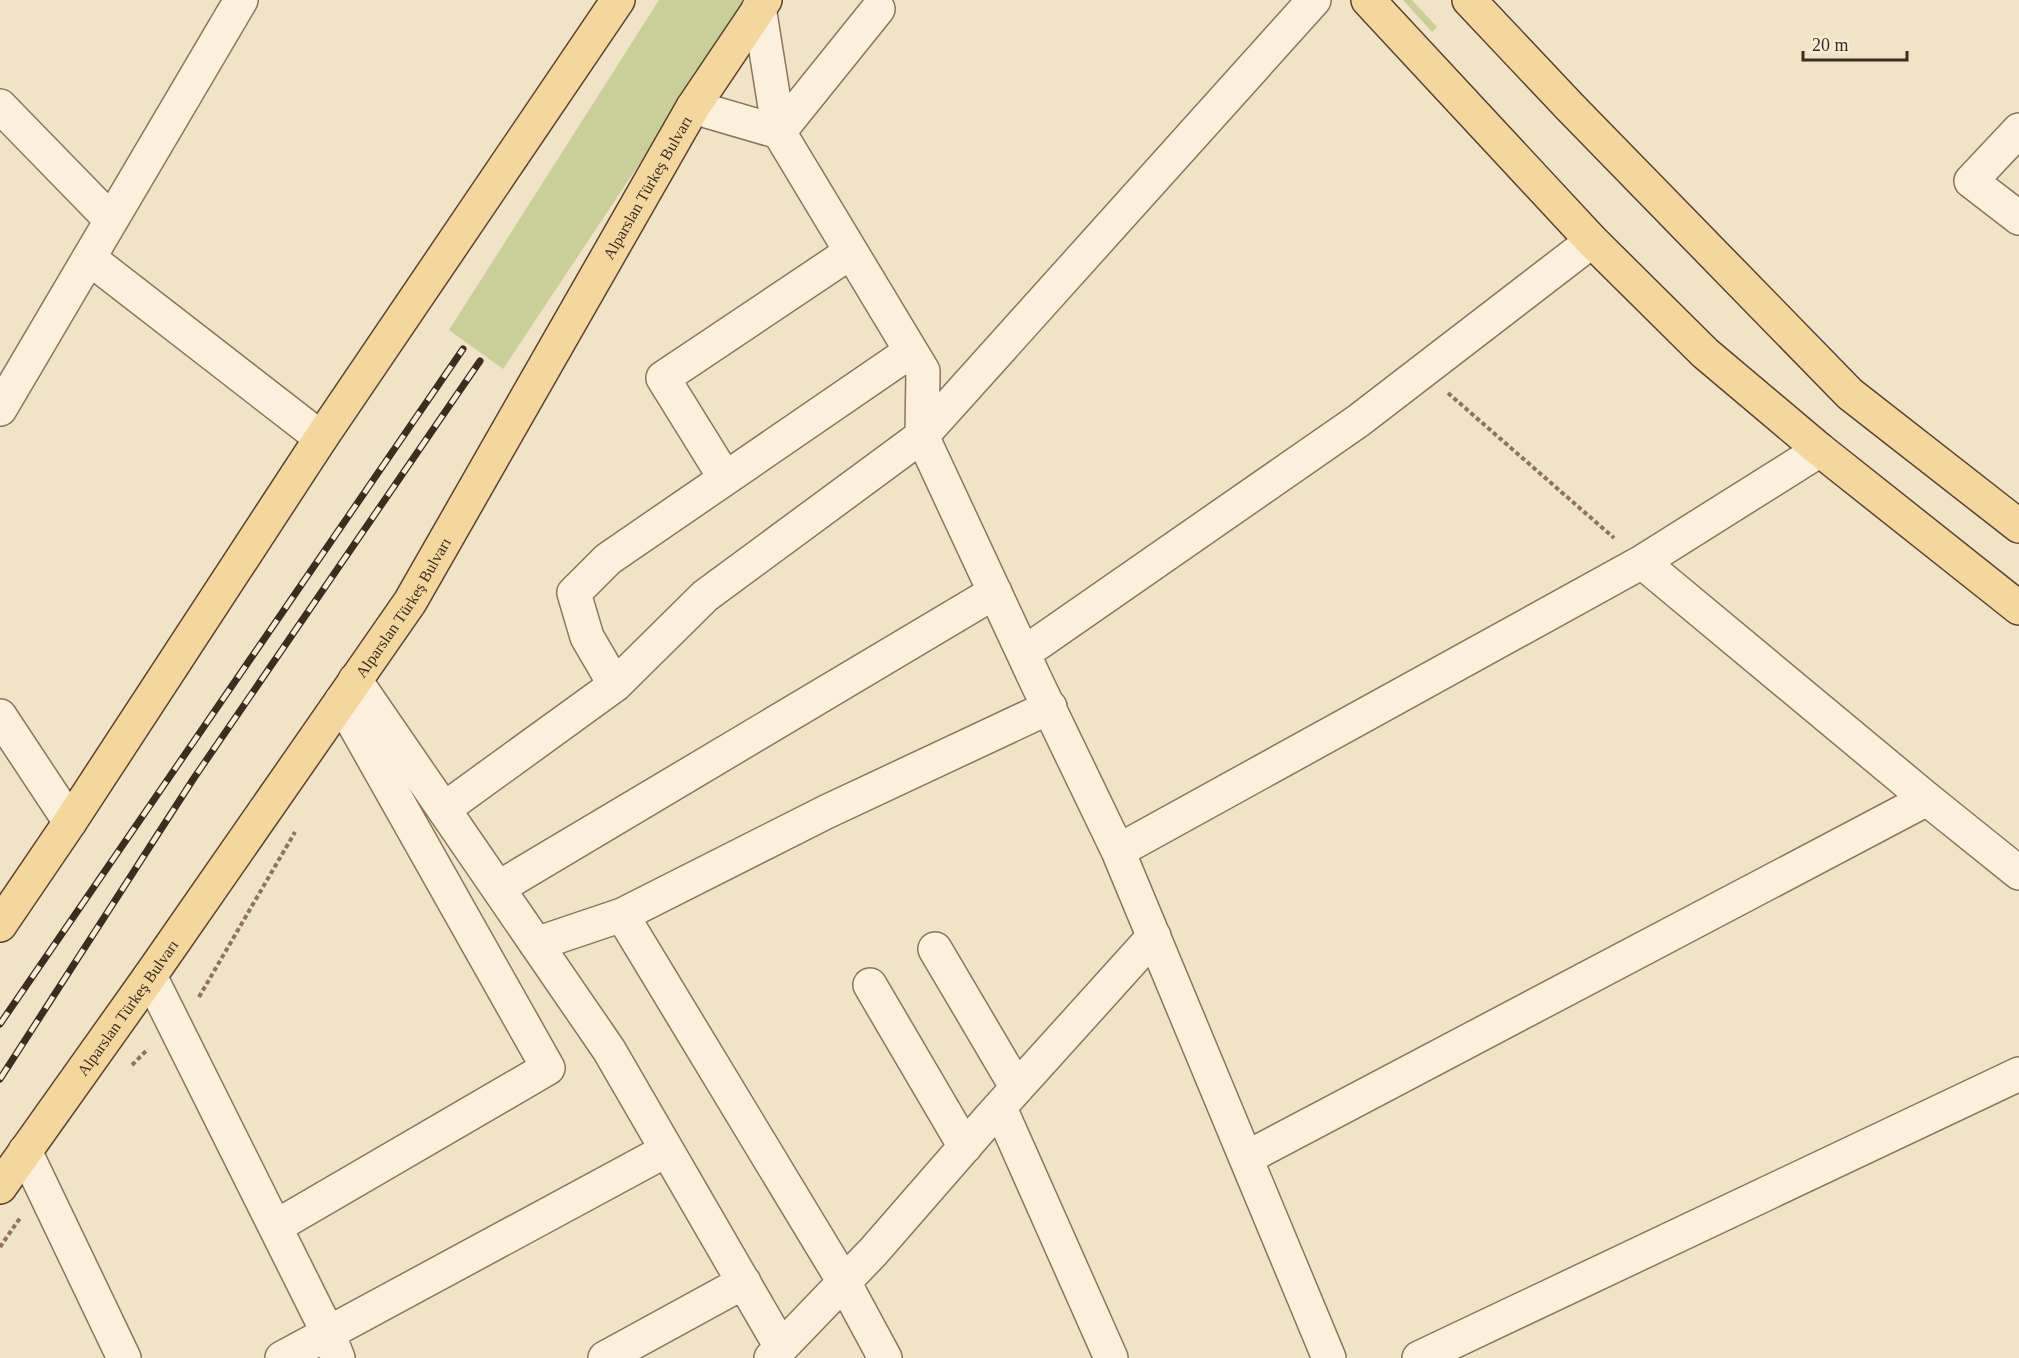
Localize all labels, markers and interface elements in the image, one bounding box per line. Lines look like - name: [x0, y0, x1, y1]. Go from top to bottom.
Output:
- scale bar: [1803, 24, 1906, 62]
- text: 20 m: [1812, 35, 1849, 55]
- street label: Alparslan Türkeş Bulvarı: [600, 112, 695, 262]
- street label: Alparslan Türkeş Bulvarı: [352, 534, 454, 681]
- street label: Alparslan Türkeş Bulvarı: [74, 936, 182, 1079]

